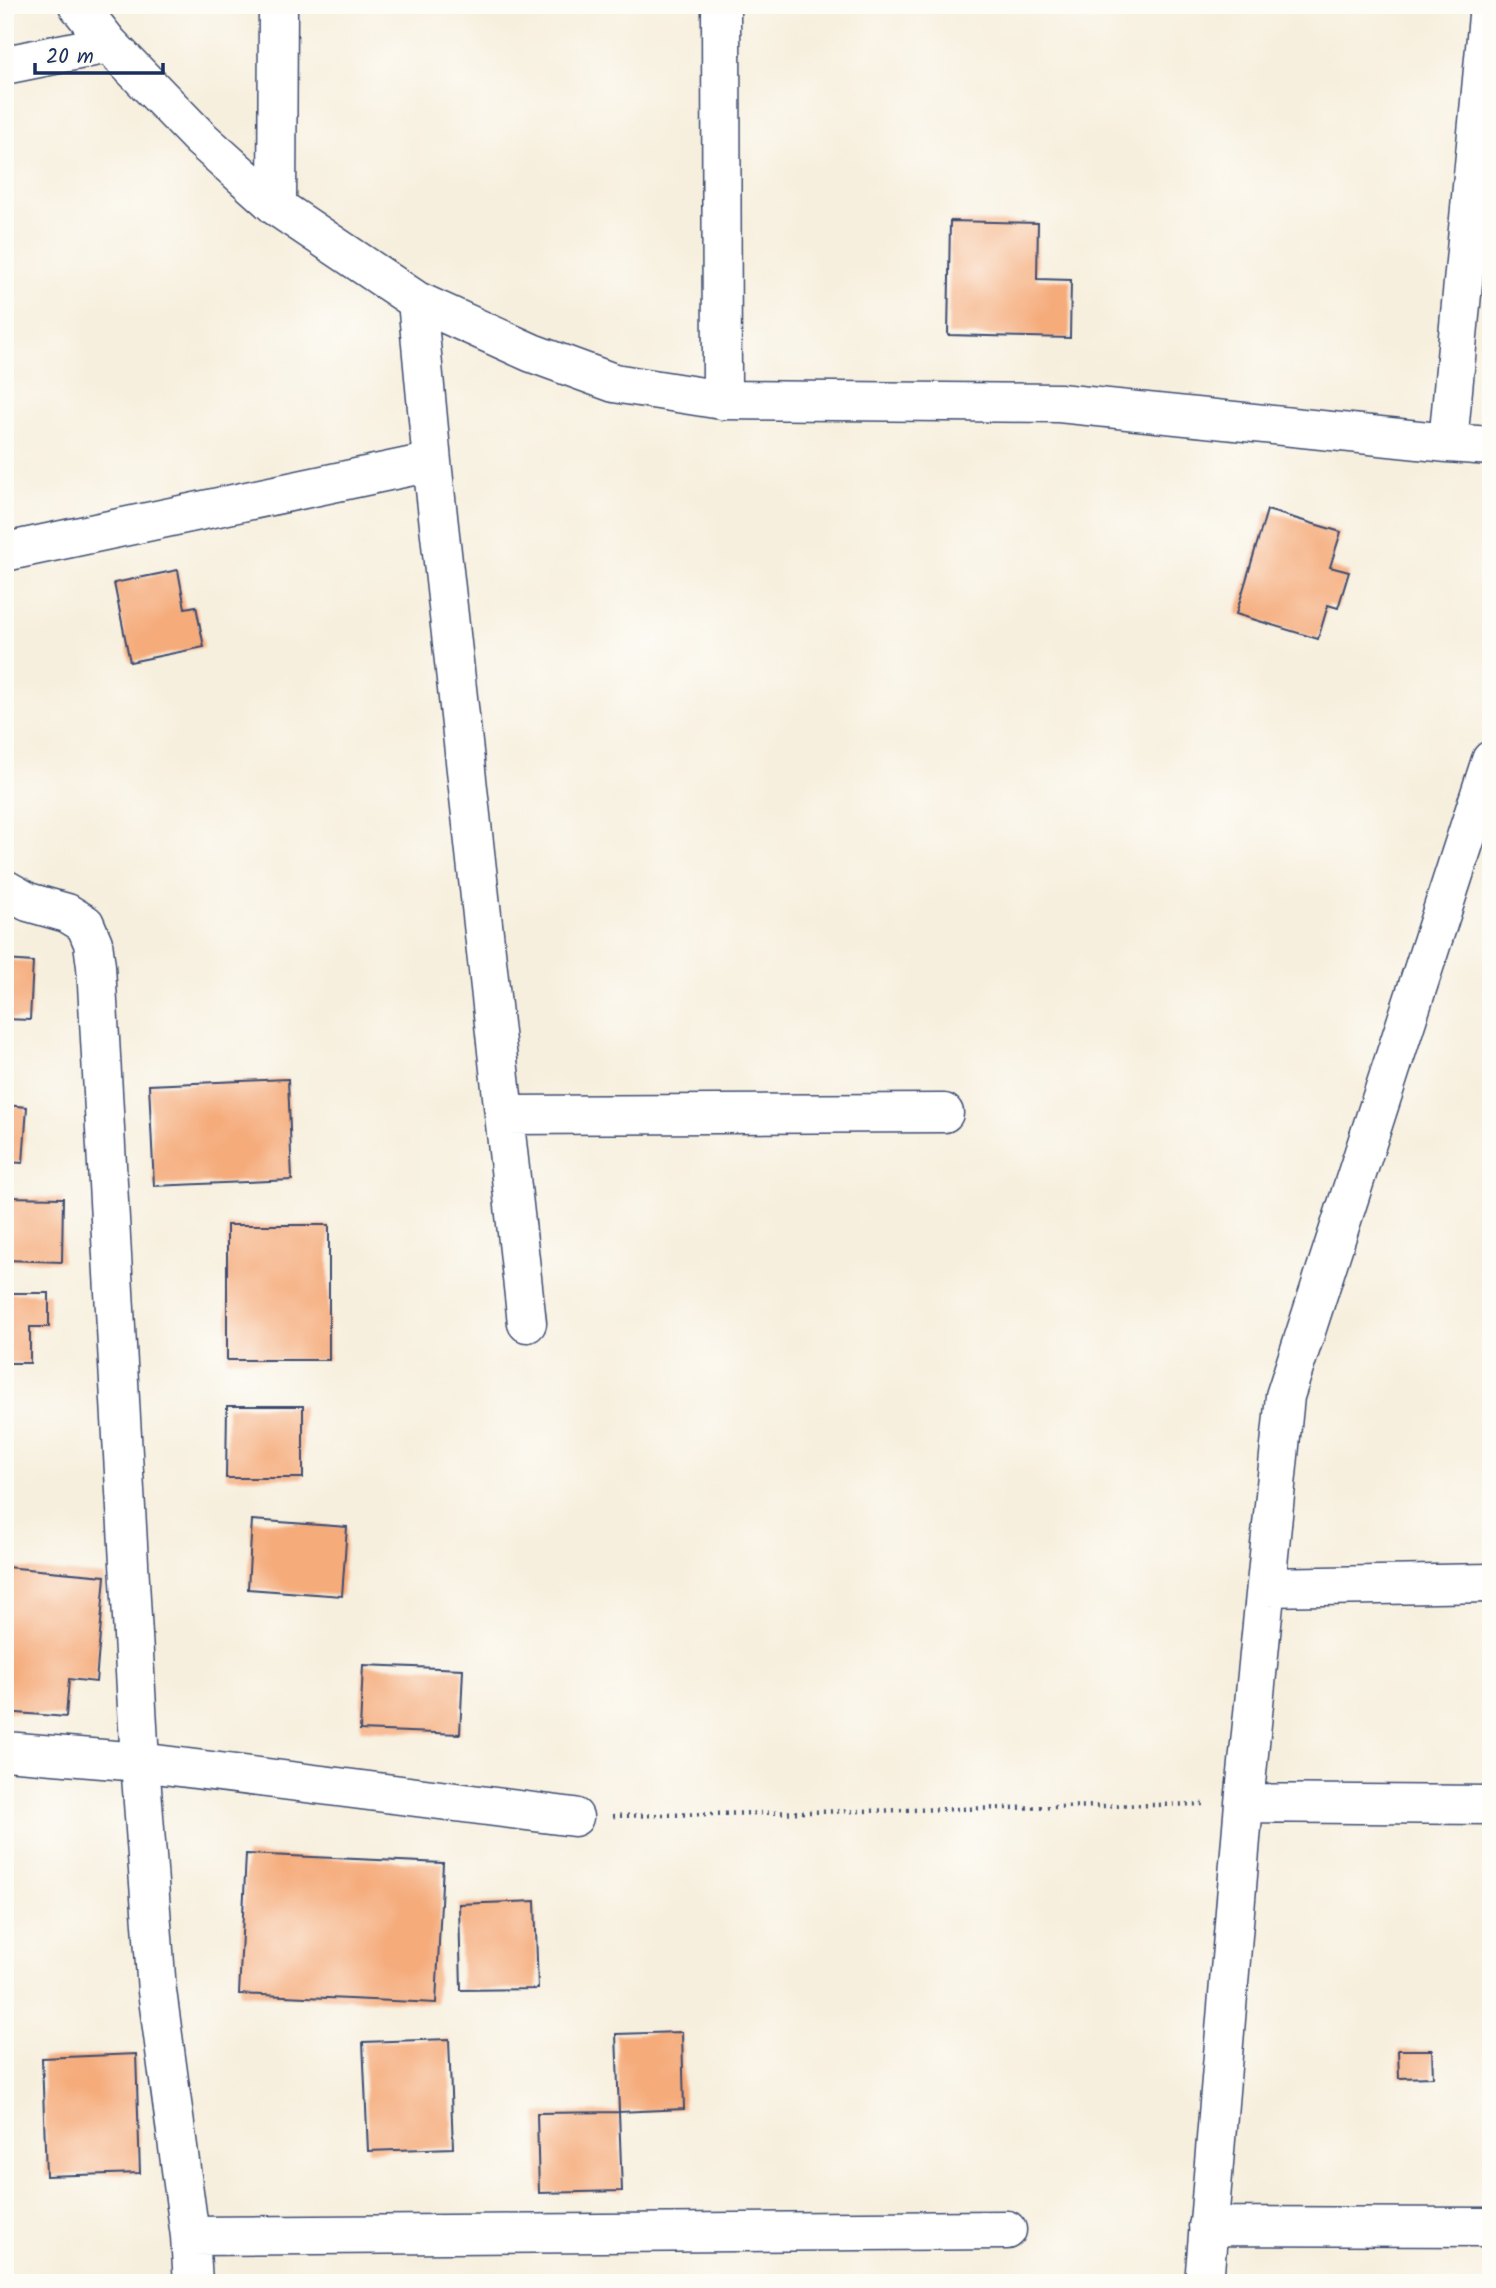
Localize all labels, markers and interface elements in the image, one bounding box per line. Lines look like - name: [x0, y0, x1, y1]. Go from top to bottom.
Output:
- scale bar: [35, 32, 163, 76]
- text: 20 m: [46, 41, 94, 74]

